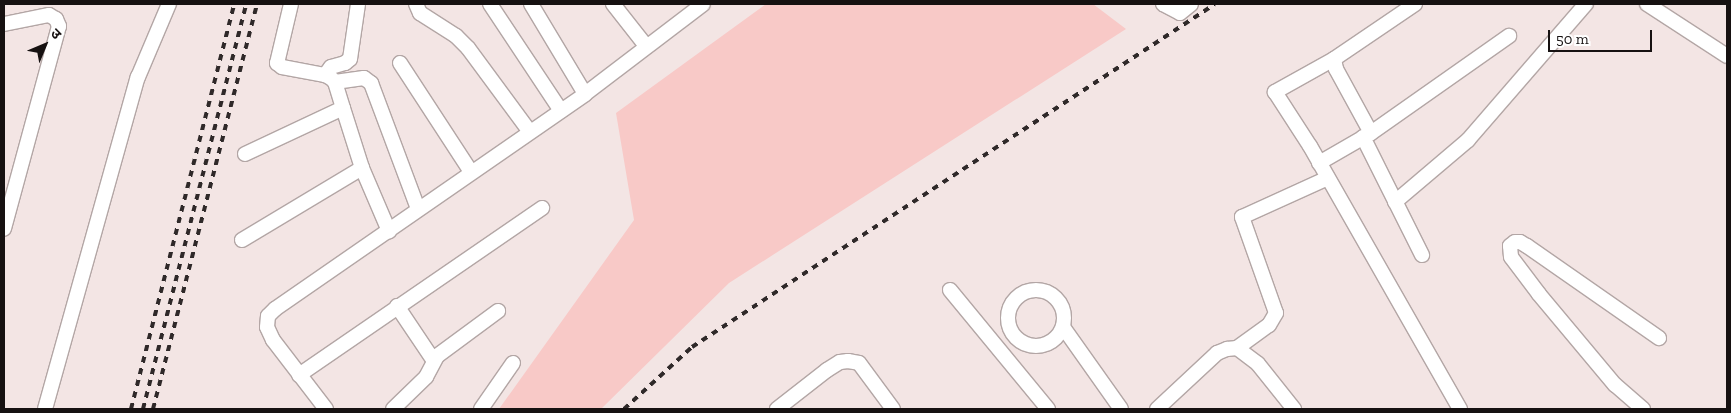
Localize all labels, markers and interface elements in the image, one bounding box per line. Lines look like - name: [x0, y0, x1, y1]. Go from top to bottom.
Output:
- north arrow: [20, 20, 70, 70]
- scale bar: [1551, 20, 1655, 52]
- text: उ: [47, 25, 65, 43]
- text: 50 m: [1556, 30, 1589, 48]

